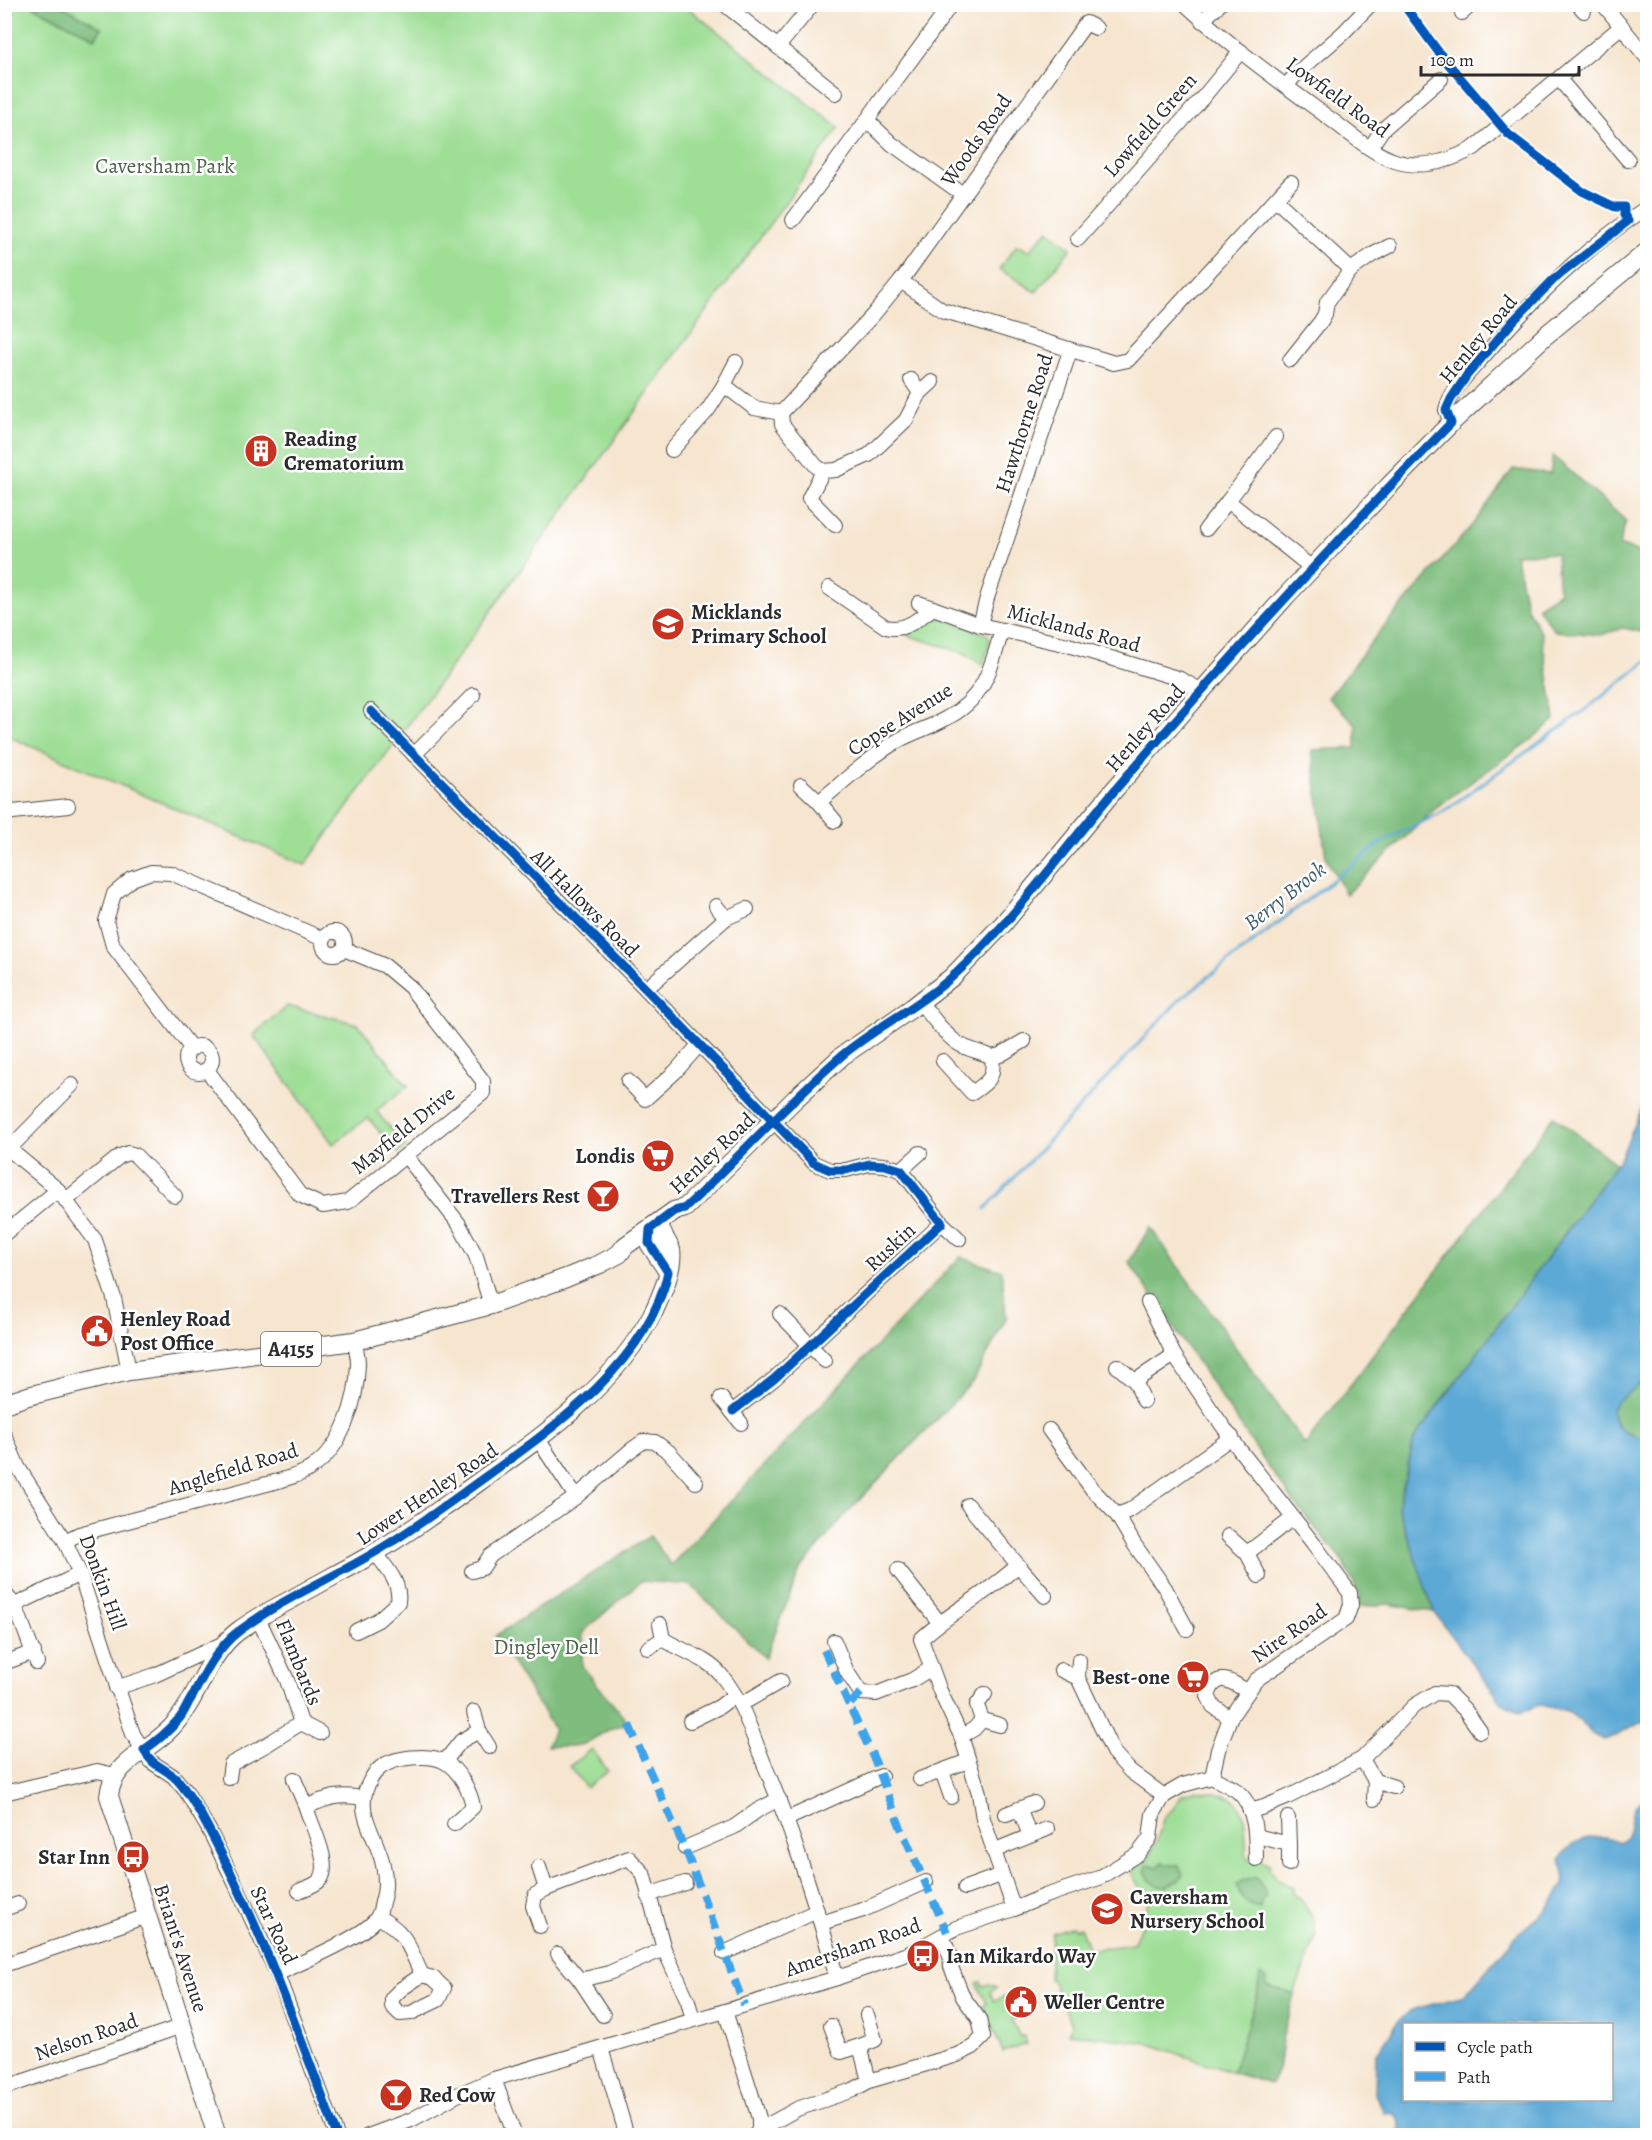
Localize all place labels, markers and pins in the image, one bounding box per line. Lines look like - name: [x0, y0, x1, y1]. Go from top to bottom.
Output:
- place label: Reading Crematorium: [284, 425, 405, 477]
- building icon: Reading Crematorium: [243, 433, 279, 469]
- place label: Micklands Primary School: [691, 598, 827, 650]
- school or university icon: Micklands Primary School: [650, 606, 686, 642]
- supermarket icon: Londis: [640, 1138, 676, 1174]
- place label: Londis: [575, 1142, 635, 1170]
- bar icon: Travellers Rest: [585, 1178, 621, 1214]
- place label: Travellers Rest: [451, 1182, 580, 1210]
- place label: Henley Road Post Office: [120, 1305, 231, 1357]
- public building icon: Henley Road Post Office: [79, 1313, 115, 1349]
- supermarket icon: Best-one: [1175, 1659, 1211, 1695]
- place label: Best-one: [1092, 1663, 1170, 1691]
- bus stop icon: Star Inn: [115, 1839, 151, 1875]
- place label: Star Inn: [38, 1843, 110, 1871]
- place label: Caversham Nursery School: [1130, 1883, 1265, 1935]
- school or university icon: Caversham Nursery School: [1089, 1891, 1125, 1927]
- bus stop icon: Ian Mikardo Way: [905, 1938, 941, 1974]
- place label: Ian Mikardo Way: [946, 1942, 1097, 1970]
- public building icon: Weller Centre: [1003, 1984, 1039, 2020]
- place label: Weller Centre: [1043, 1988, 1165, 2016]
- bar icon: Red Cow: [378, 2077, 414, 2113]
- place label: Red Cow: [419, 2081, 496, 2109]

